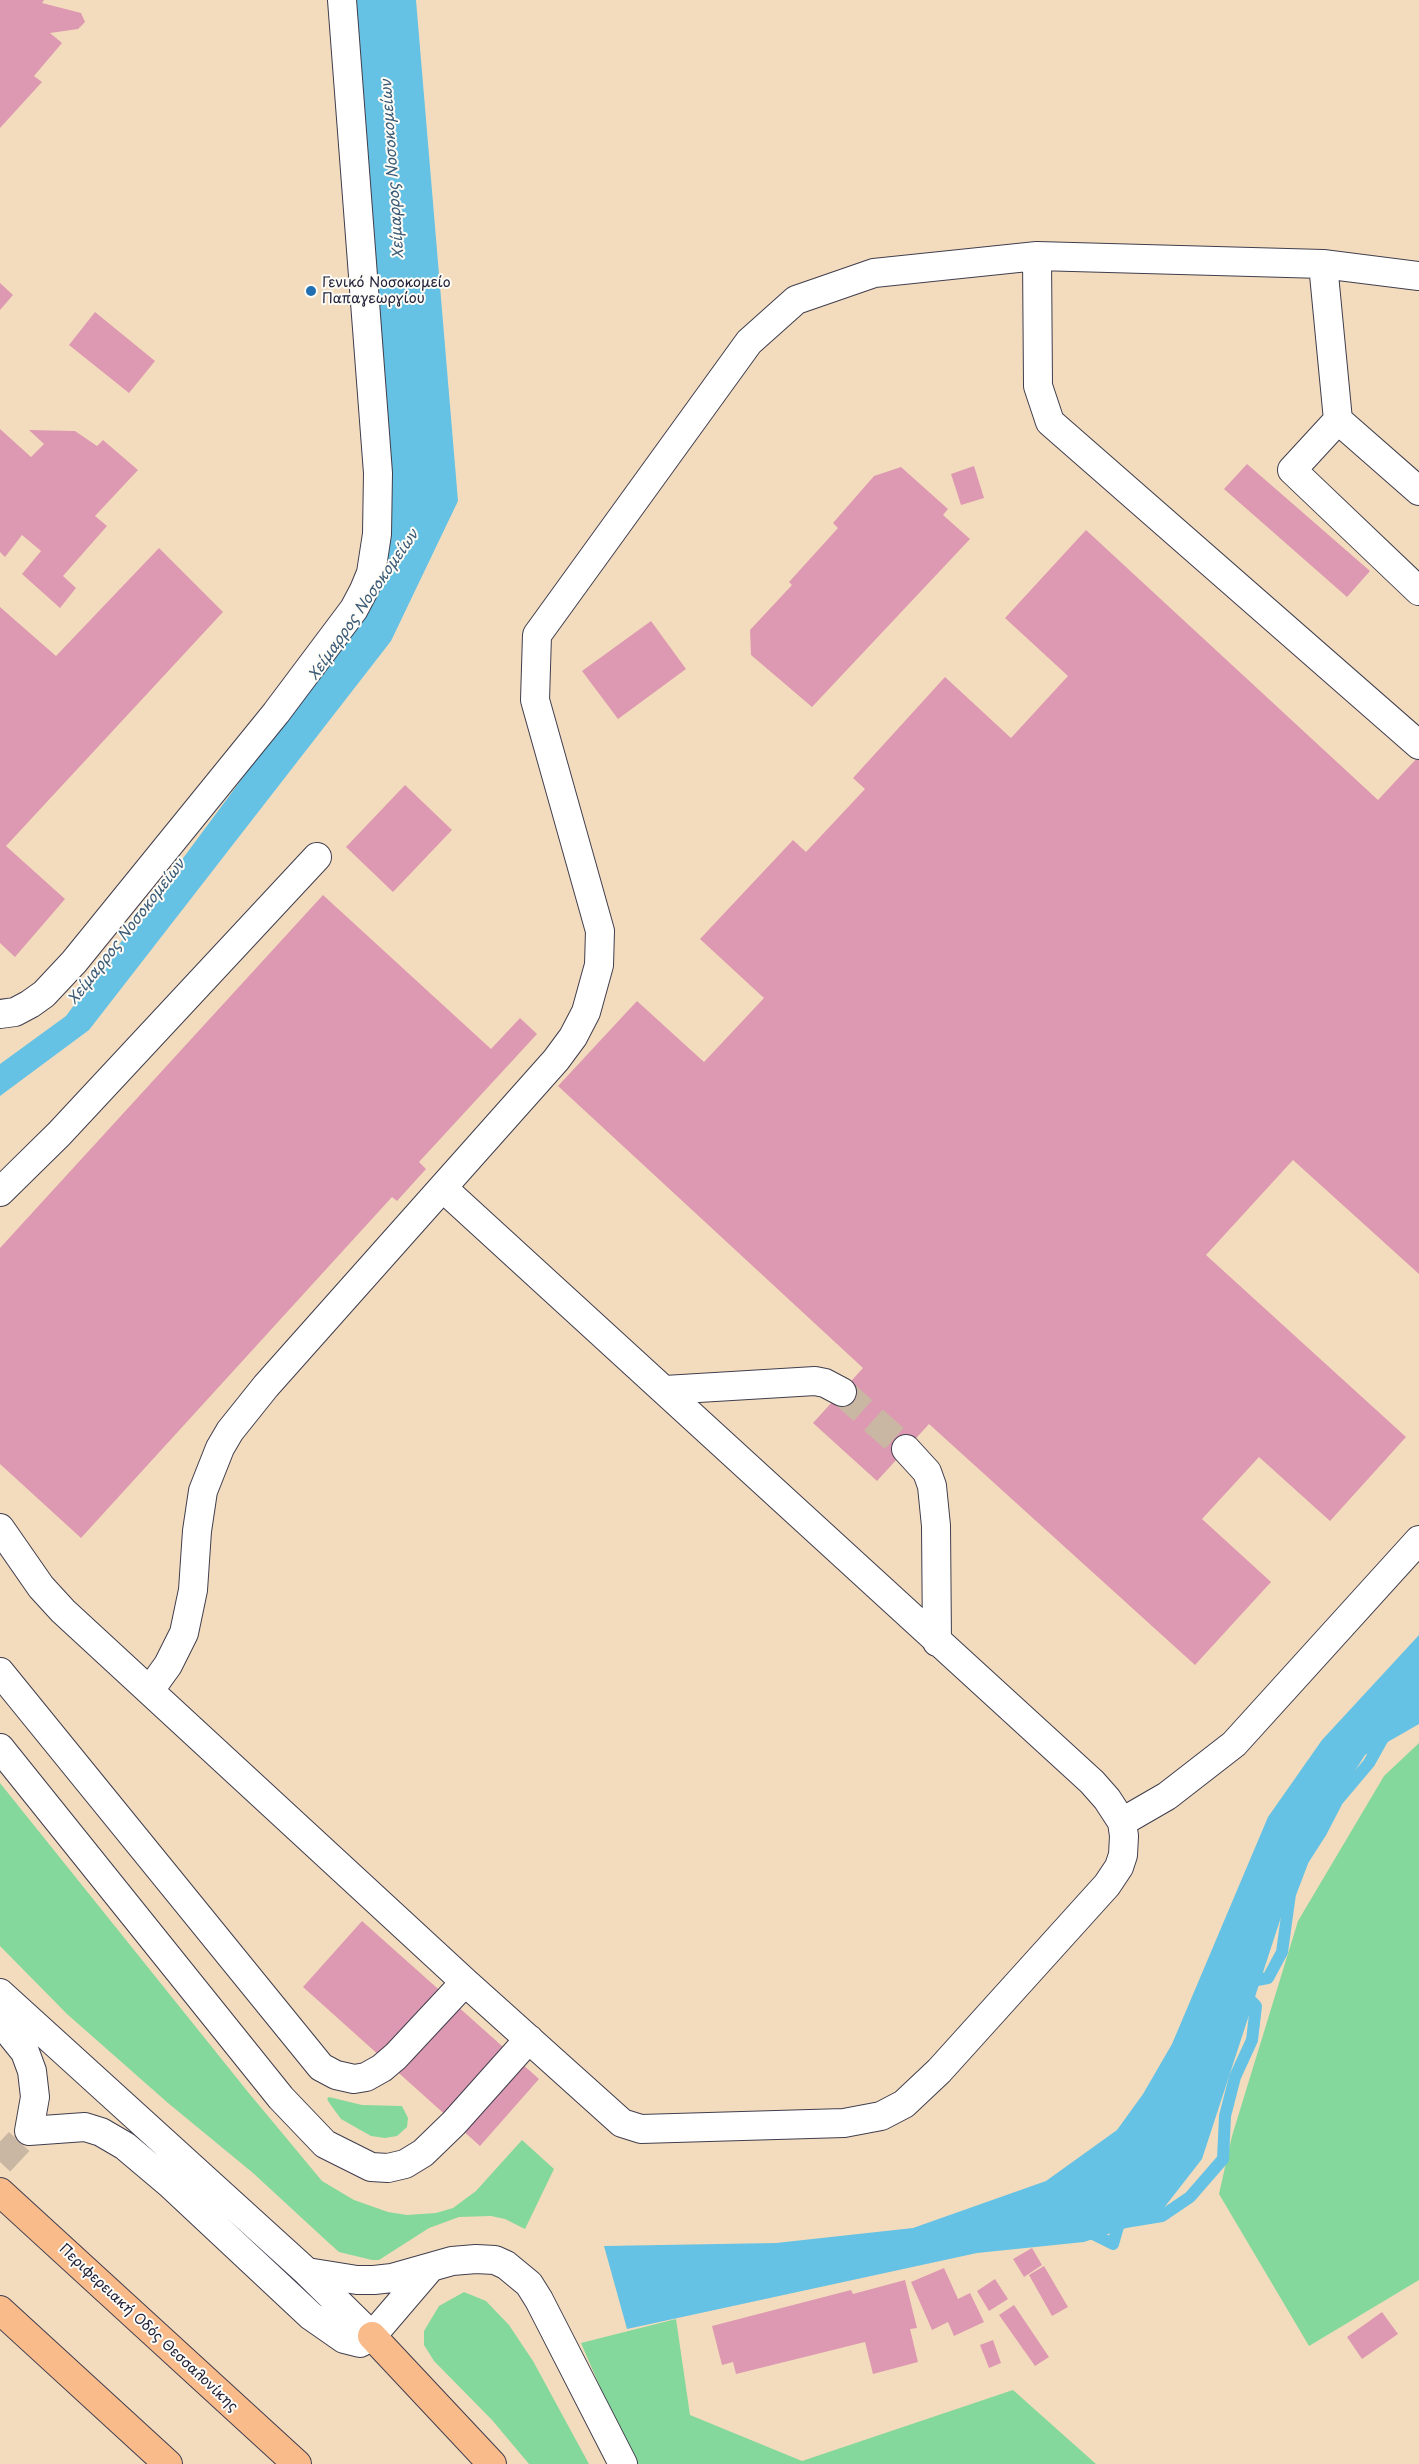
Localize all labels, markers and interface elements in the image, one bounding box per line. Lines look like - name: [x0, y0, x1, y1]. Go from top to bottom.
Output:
- water label: Χείμαρρος Νοσοκομείων: [378, 79, 408, 259]
- place label: Γενικό Νοσοκομείο Παπαγεωργίου: [322, 275, 451, 308]
- marker: Γενικό Νοσοκομείο Παπαγεωργίου: [304, 284, 318, 298]
- water label: Χείμαρρος Νοσοκομείων: [305, 526, 423, 684]
- water label: Χείμαρρος Νοσοκομείων: [65, 856, 189, 1008]
- street label: Περιφερειακή Οδός Θεσσαλονίκης: [55, 2241, 241, 2415]

